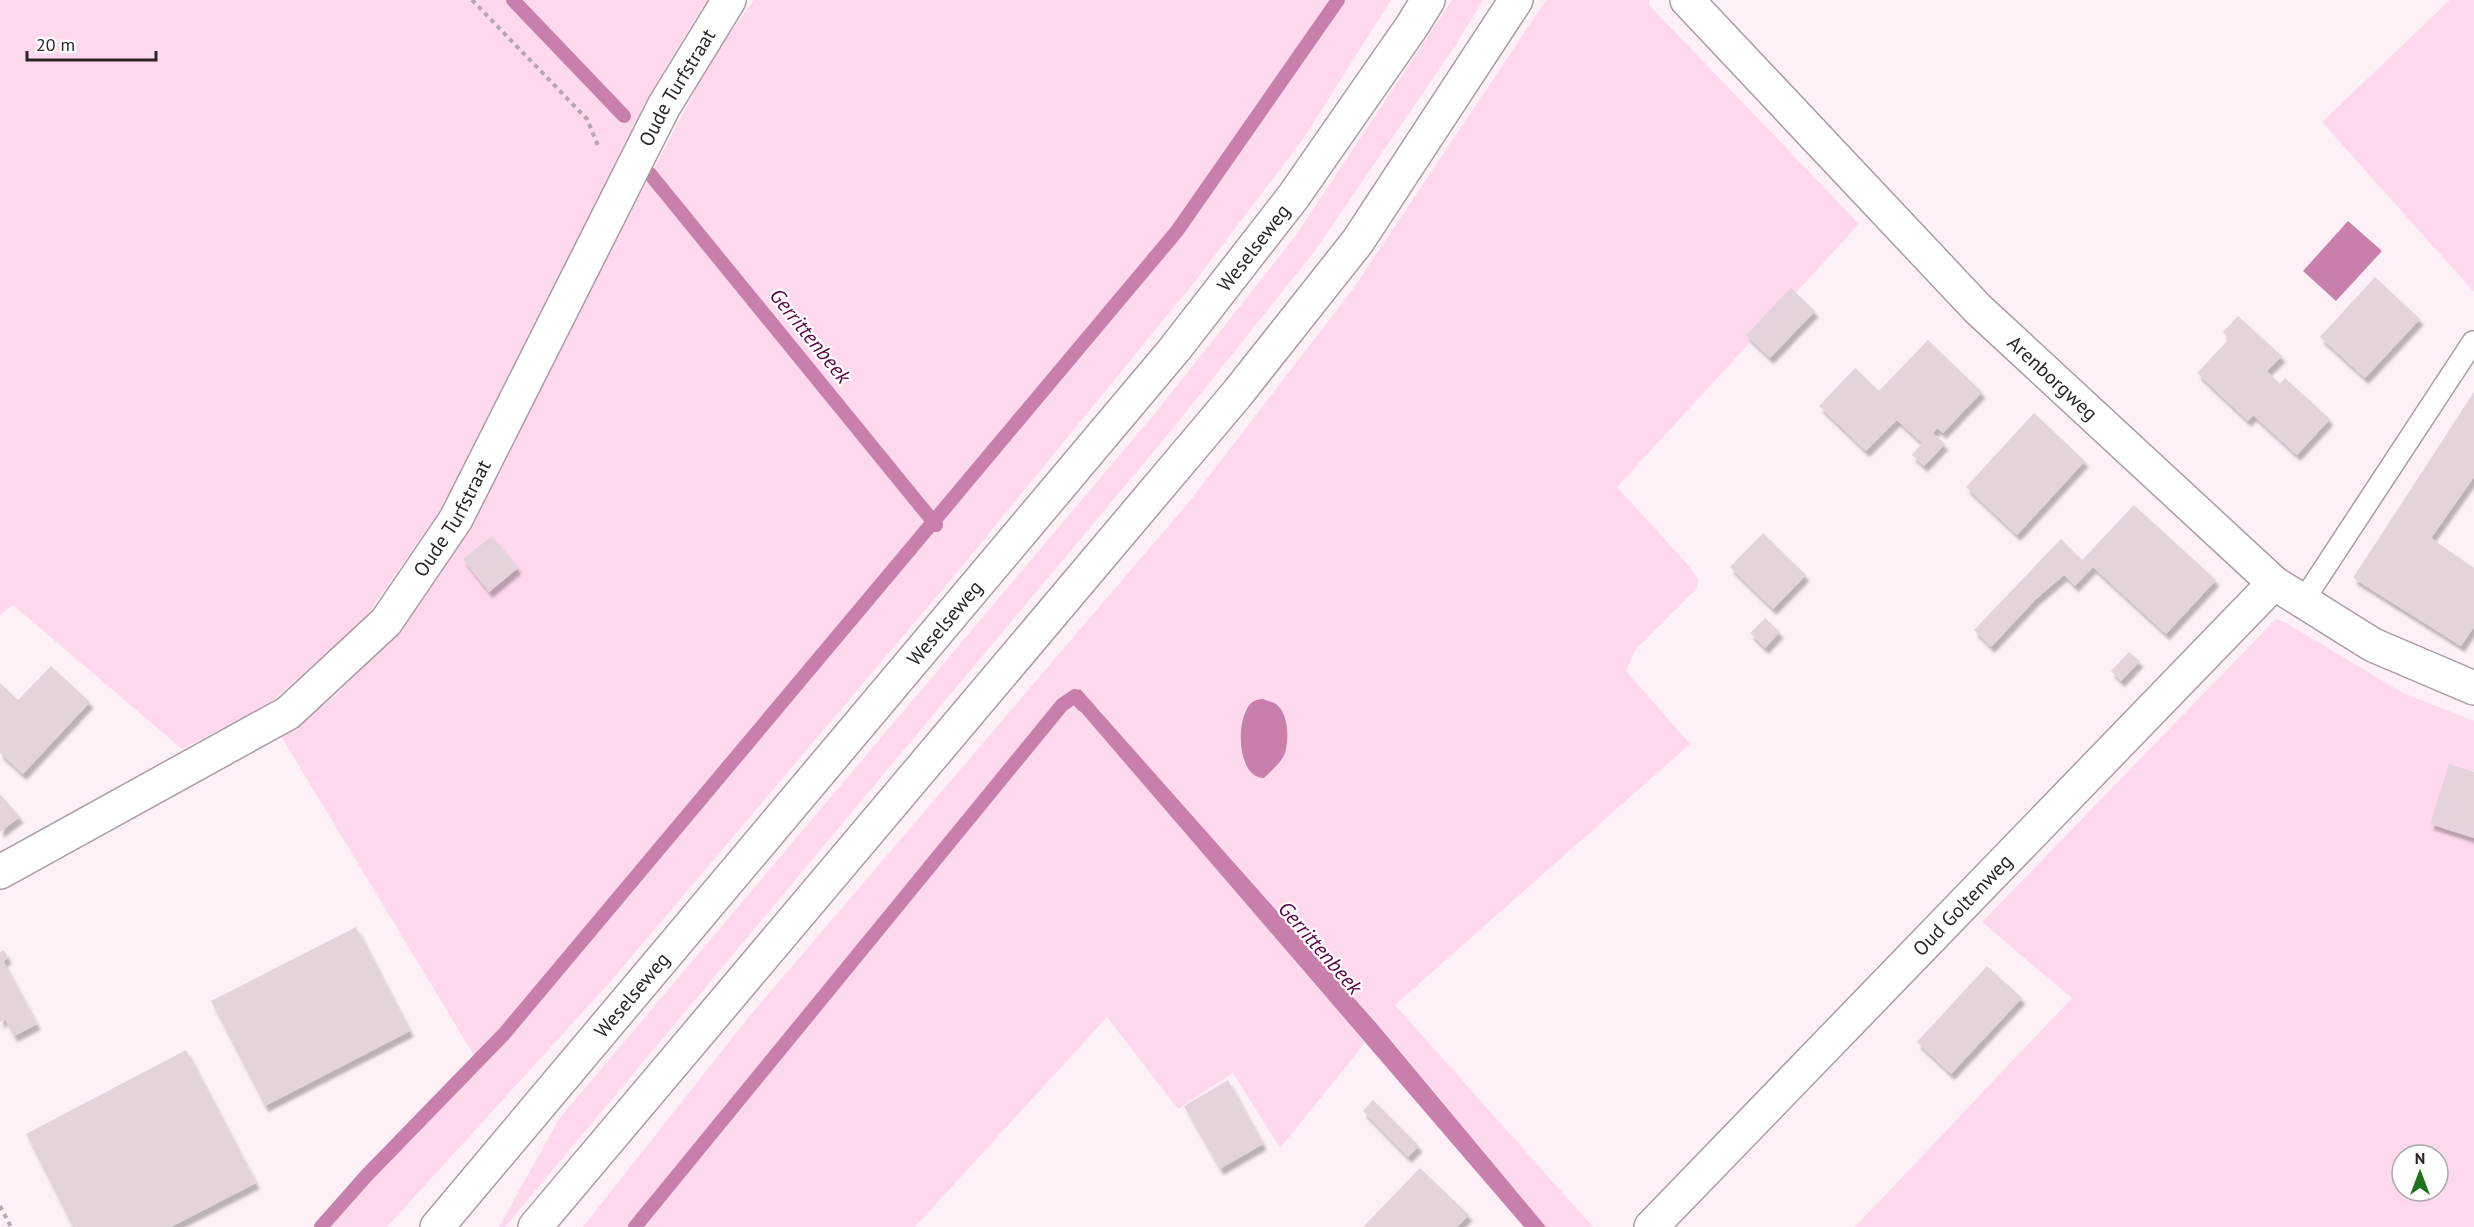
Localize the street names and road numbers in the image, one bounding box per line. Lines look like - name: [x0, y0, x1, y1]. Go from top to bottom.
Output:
- street label: Oude Turfstraat: [633, 24, 721, 151]
- street label: Weselseweg: [1211, 199, 1296, 297]
- street label: Arenborgweg: [2002, 330, 2103, 426]
- street label: Oude Turfstraat: [408, 455, 497, 582]
- street label: Weselseweg: [901, 575, 988, 671]
- street label: Oud Goltenweg: [1907, 848, 2018, 962]
- street label: Weselseweg: [589, 947, 675, 1043]

